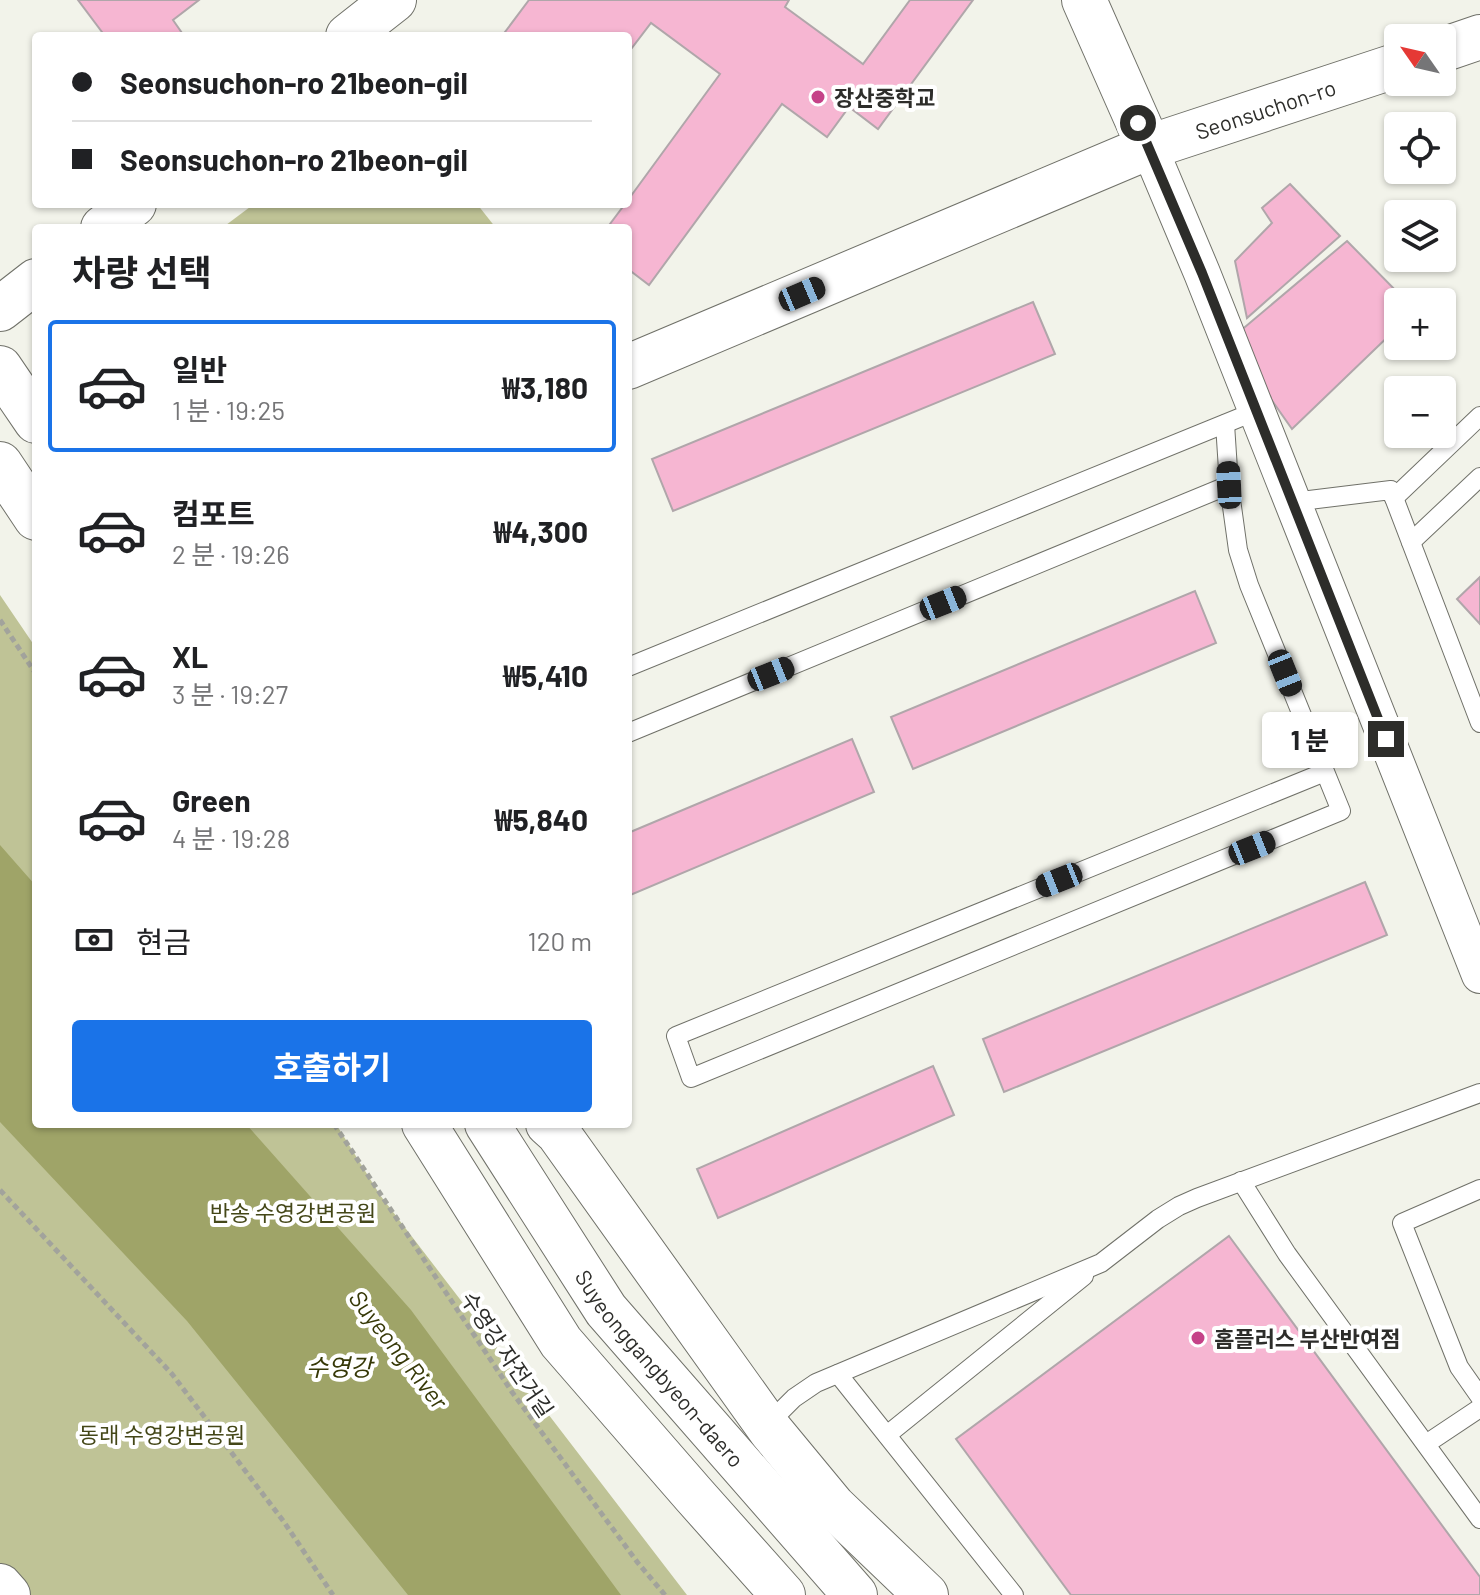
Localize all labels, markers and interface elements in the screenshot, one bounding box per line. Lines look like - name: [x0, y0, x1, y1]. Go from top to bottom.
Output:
- north arrow: [1384, 24, 1456, 96]
- map controls: [1384, 24, 1456, 448]
- text: Seonsuchon-ro 21beon-gil: [120, 64, 468, 100]
- street label: Seonsuchon-ro: [1192, 73, 1339, 144]
- place label: 장산중학교: [834, 84, 935, 110]
- marker: 장산중학교: [809, 88, 827, 106]
- route start: [1120, 105, 1156, 141]
- button: locate: [1384, 112, 1456, 184]
- text: Seonsuchon-ro 21beon-gil: [120, 141, 468, 177]
- button: layers: [1384, 200, 1456, 272]
- text: 차량 선택: [72, 250, 212, 293]
- car: [775, 274, 829, 314]
- button: +: [1384, 288, 1456, 360]
- icon: car: [76, 350, 148, 422]
- text: 일반: [172, 351, 227, 387]
- text: ₩3,180: [502, 369, 588, 405]
- button: −: [1384, 376, 1456, 448]
- text: 1 분 · 19:25: [172, 394, 285, 425]
- car: [1216, 460, 1242, 510]
- icon: car: [76, 494, 148, 566]
- text: 컴포트: [172, 495, 255, 531]
- text: ₩4,300: [494, 513, 588, 549]
- text: 2 분 · 19:26: [172, 538, 290, 569]
- car: [916, 583, 970, 623]
- icon: car: [76, 638, 148, 710]
- text: XL: [172, 638, 208, 674]
- car: [1265, 646, 1305, 700]
- car: [744, 654, 798, 694]
- text: ₩5,410: [503, 657, 588, 693]
- text: 3 분 · 19:27: [172, 678, 288, 709]
- callout: 1 분: [1262, 711, 1358, 767]
- route end: [1368, 721, 1404, 757]
- text: 1 분: [1291, 724, 1329, 755]
- icon: car: [76, 782, 148, 854]
- text: Green: [172, 782, 251, 818]
- text: ₩5,840: [495, 801, 588, 837]
- text: 4 분 · 19:28: [172, 822, 290, 853]
- car: [1225, 828, 1279, 868]
- car: [1032, 860, 1086, 900]
- icon: cash: [72, 918, 116, 962]
- text: 현금: [136, 923, 191, 959]
- text: 120 m: [528, 925, 592, 956]
- button: 호출하기: [72, 1020, 592, 1112]
- park label: 반송 수영강변공원: [210, 1199, 376, 1225]
- street label: Suyeonggangbyeon-daero: [571, 1265, 750, 1472]
- water label: Suyeong River: [344, 1284, 455, 1415]
- street label: 수영강 자전거길: [456, 1286, 560, 1422]
- place label: 홈플러스 부산반여점: [1214, 1325, 1401, 1351]
- marker: 홈플러스 부산반여점: [1189, 1329, 1207, 1347]
- water label: 수영강: [306, 1352, 375, 1381]
- park label: 동래 수영강변공원: [79, 1421, 245, 1447]

